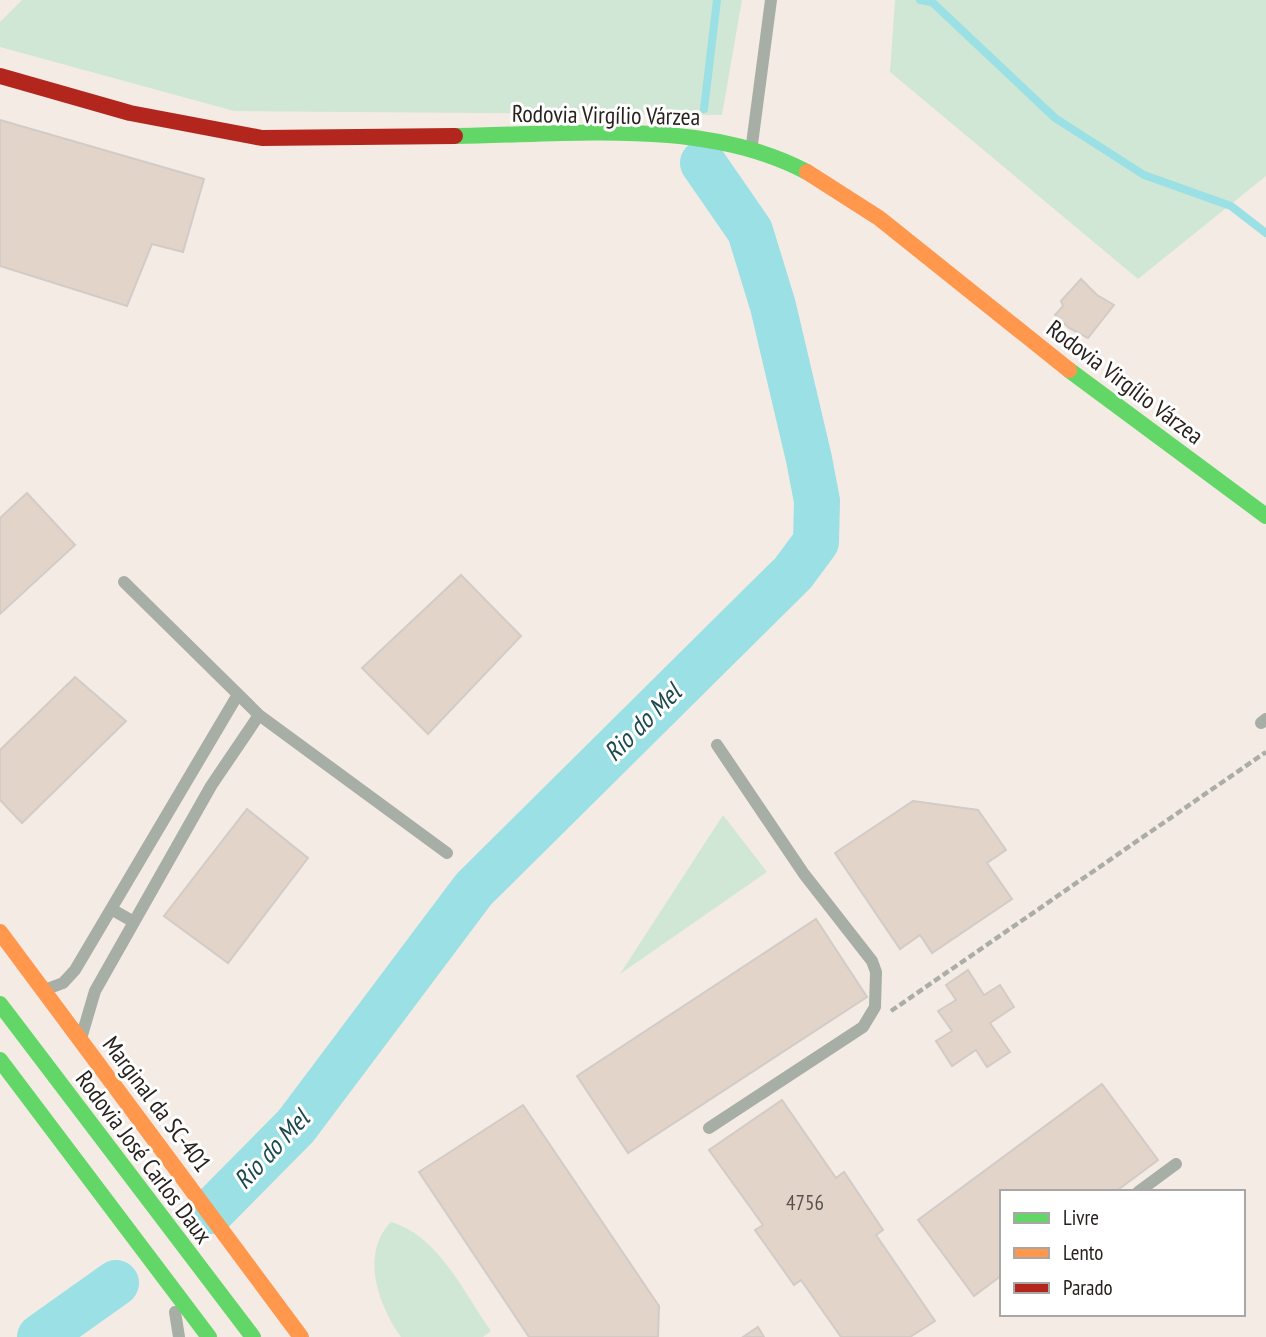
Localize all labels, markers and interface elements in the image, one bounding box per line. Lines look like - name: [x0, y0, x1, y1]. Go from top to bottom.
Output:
- street label: Rodovia Virgílio Várzea: [512, 98, 700, 132]
- street label: Rodovia Virgílio Várzea: [1040, 313, 1210, 451]
- water label: Rio do Mel: [596, 674, 690, 768]
- street label: Marginal da SC-401: [96, 1030, 218, 1178]
- street label: Rodovia José Carlos Daux: [69, 1064, 219, 1250]
- water label: Rio do Mel: [226, 1100, 318, 1195]
- house number: 4756: [786, 1189, 824, 1216]
- legend: [1000, 1190, 1245, 1316]
- text: Livre: [1063, 1204, 1099, 1231]
- text: Lento: [1063, 1239, 1103, 1266]
- text: Parado: [1063, 1274, 1113, 1301]

